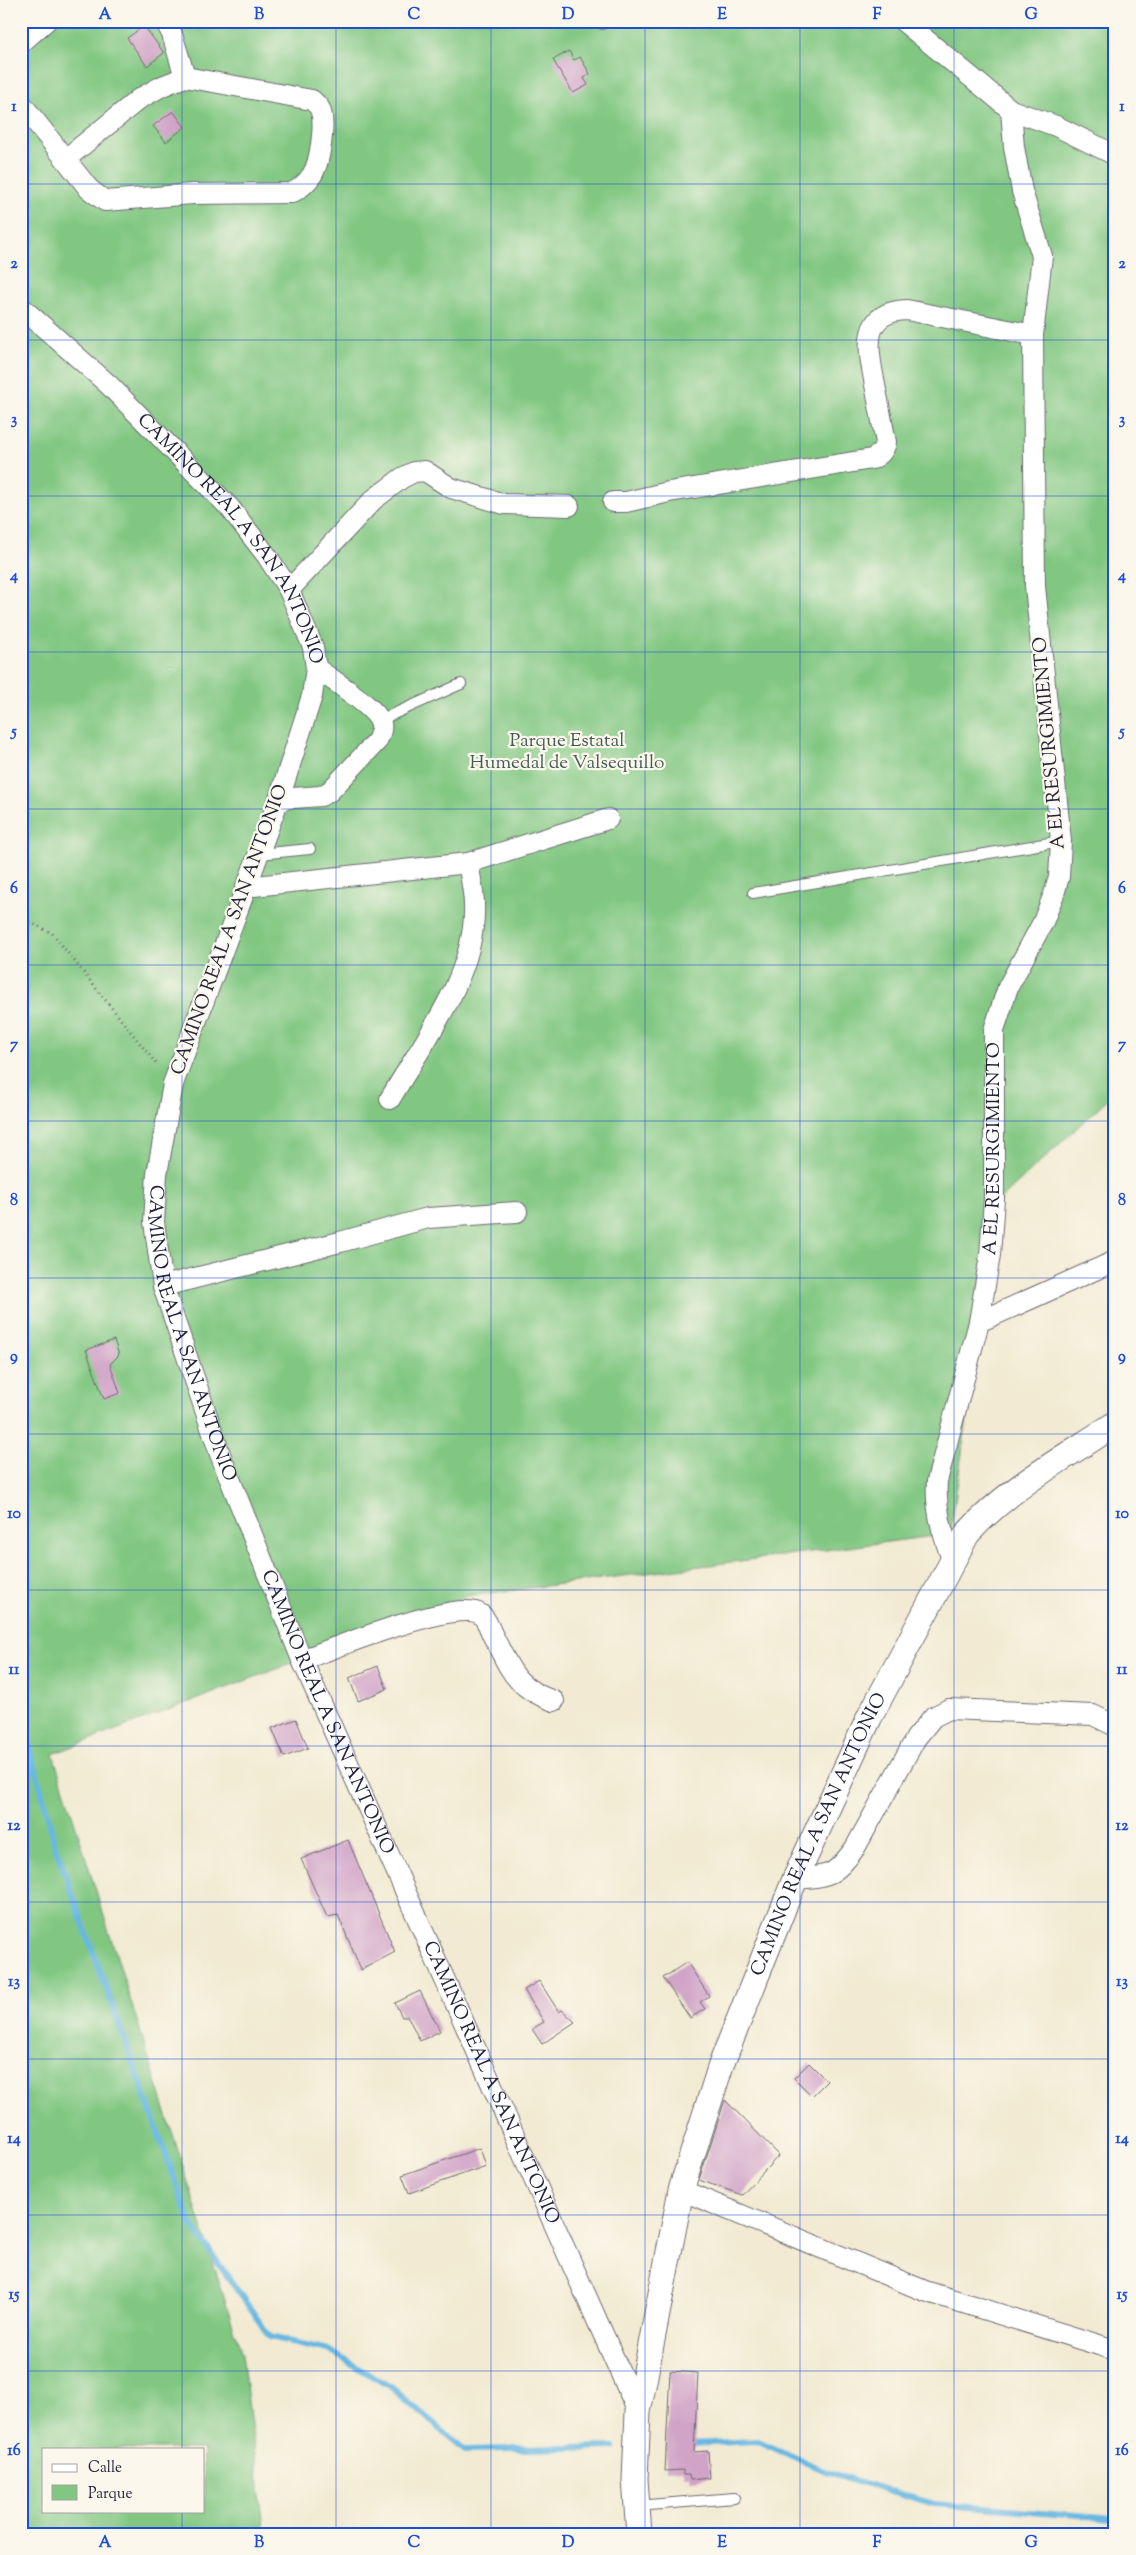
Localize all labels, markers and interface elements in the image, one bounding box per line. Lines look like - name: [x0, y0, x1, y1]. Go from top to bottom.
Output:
- text: A: [99, 4, 112, 27]
- text: B: [254, 4, 264, 27]
- text: C: [408, 4, 421, 27]
- text: D: [562, 4, 575, 27]
- text: E: [717, 4, 727, 27]
- text: F: [873, 4, 882, 27]
- text: G: [1024, 4, 1038, 27]
- text: 1: [11, 96, 17, 119]
- text: 1: [1119, 96, 1125, 119]
- text: 2: [10, 253, 18, 276]
- text: 2: [1118, 253, 1126, 276]
- street label: CAMINO REAL A SAN ANTONIO: [131, 407, 329, 666]
- text: 3: [11, 409, 18, 432]
- text: 3: [1119, 409, 1126, 432]
- text: 4: [9, 565, 18, 588]
- text: 4: [1117, 565, 1126, 588]
- street label: A EL RESURGIMIENTO: [1027, 636, 1073, 850]
- text: 5: [9, 721, 17, 744]
- text: 5: [1117, 721, 1125, 744]
- park label: Parque Estatal Humedal de Valsequillo: [470, 728, 664, 777]
- street label: CAMINO REAL A SAN ANTONIO: [165, 781, 295, 1079]
- text: 6: [10, 878, 18, 901]
- text: 6: [1118, 878, 1126, 901]
- text: 7: [10, 1034, 19, 1057]
- text: 7: [1118, 1034, 1127, 1057]
- street label: A EL RESURGIMIENTO: [977, 1042, 1008, 1256]
- street label: CAMINO REAL A SAN ANTONIO: [140, 1184, 243, 1485]
- text: 8: [10, 1190, 18, 1213]
- text: 8: [1118, 1190, 1126, 1213]
- text: 9: [10, 1346, 18, 1369]
- text: 9: [1118, 1346, 1126, 1369]
- text: 10: [7, 1503, 21, 1526]
- text: 10: [1115, 1503, 1129, 1526]
- street label: CAMINO REAL A SAN ANTONIO: [254, 1566, 401, 1859]
- text: 11: [9, 1659, 20, 1682]
- text: 11: [1117, 1659, 1128, 1682]
- street label: CAMINO REAL A SAN ANTONIO: [744, 1688, 894, 1980]
- text: 12: [8, 1815, 21, 1838]
- text: 12: [1116, 1815, 1129, 1838]
- street label: CAMINO REAL A SAN ANTONIO: [416, 1937, 566, 2229]
- text: 13: [8, 1971, 20, 1994]
- text: 13: [1116, 1971, 1128, 1994]
- text: 14: [7, 2128, 21, 2151]
- text: 14: [1115, 2128, 1129, 2151]
- text: 15: [9, 2284, 20, 2307]
- text: 15: [1117, 2284, 1128, 2307]
- text: 16: [7, 2440, 21, 2463]
- text: 16: [1115, 2440, 1129, 2463]
- legend: [42, 2448, 205, 2512]
- text: Calle: [88, 2458, 122, 2479]
- text: Parque: [88, 2484, 132, 2505]
- text: A: [99, 2532, 112, 2555]
- text: B: [254, 2532, 264, 2555]
- text: C: [408, 2532, 421, 2555]
- text: D: [562, 2532, 575, 2555]
- text: E: [717, 2532, 727, 2555]
- text: F: [873, 2532, 882, 2555]
- text: G: [1024, 2532, 1038, 2555]

